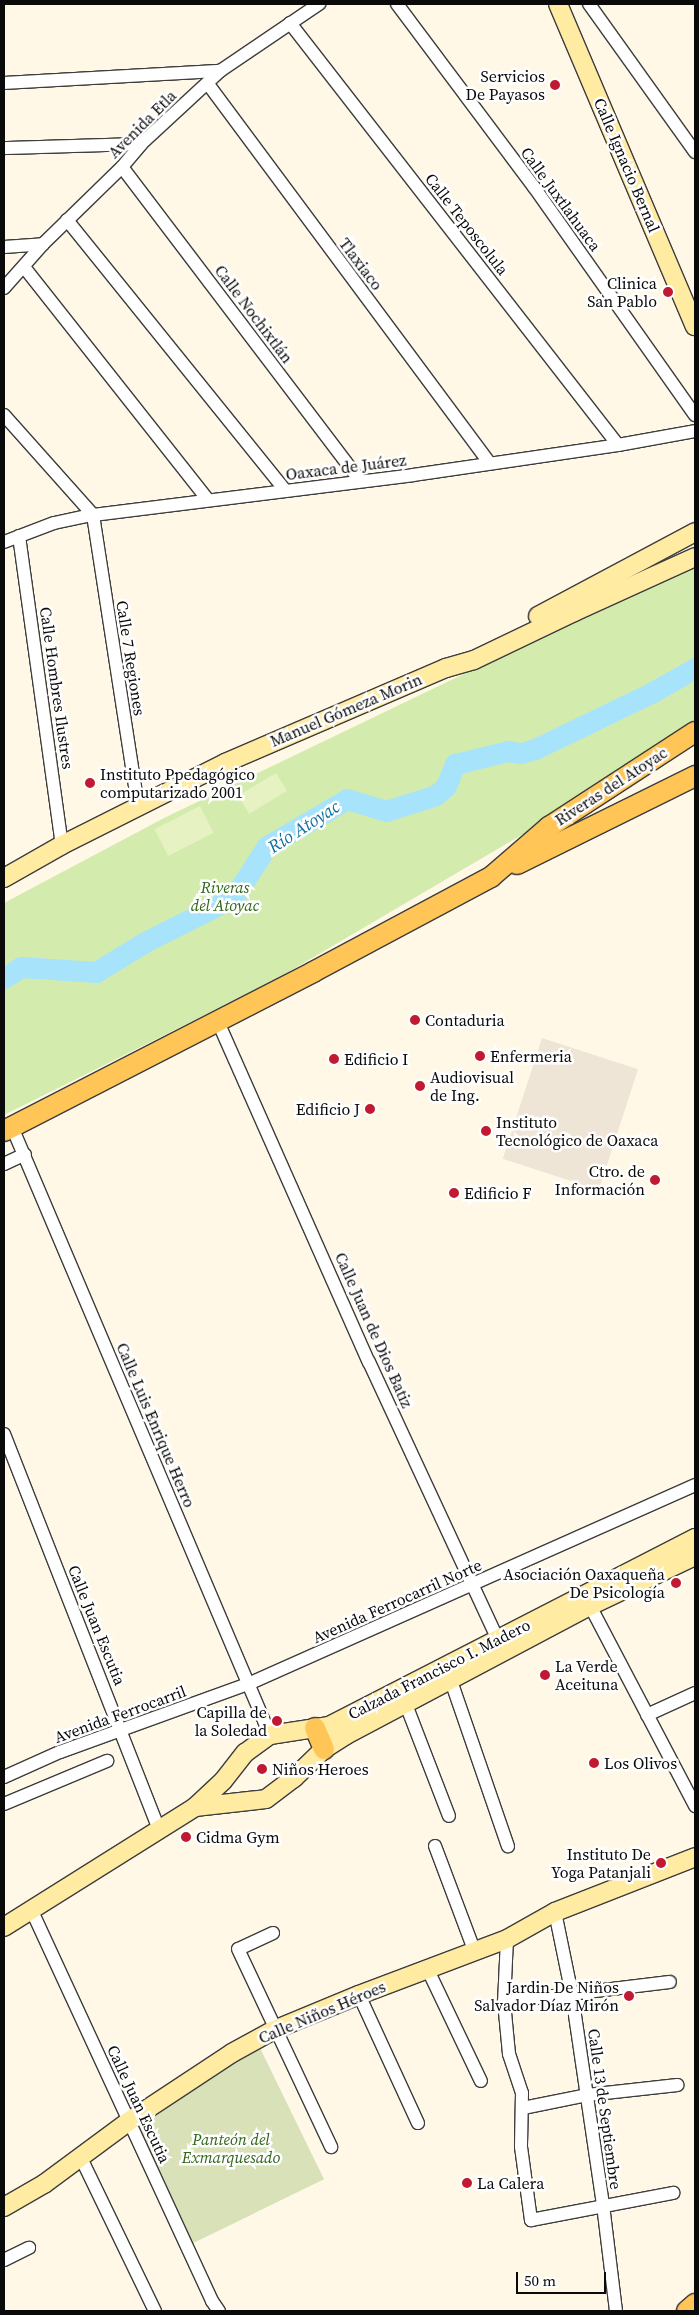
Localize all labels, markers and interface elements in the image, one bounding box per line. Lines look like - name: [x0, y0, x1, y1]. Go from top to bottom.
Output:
- place label: Servicios De Payasos: [466, 66, 545, 104]
- marker: Servicios De Payasos: [549, 79, 561, 91]
- street label: Avenida Etla: [104, 86, 180, 162]
- street label: Calle Ignacio Bernal: [590, 95, 664, 235]
- street label: Calle Juxtlahuaca: [517, 143, 605, 255]
- street label: Calle Teposcolula: [421, 169, 513, 279]
- street label: Tlaxiaco: [335, 234, 387, 294]
- street label: Calle Nochixtlán: [211, 261, 297, 367]
- place label: Clinica San Pablo: [587, 273, 657, 311]
- marker: Clinica San Pablo: [661, 285, 675, 299]
- street label: Oaxaca de Juárez: [285, 450, 407, 484]
- street label: Calle 7 Regiones: [112, 599, 150, 717]
- street label: Calle Hombres Ilustres: [36, 606, 78, 770]
- street label: Manuel Gómeza Morin: [267, 669, 425, 751]
- street label: Riveras del Atoyac: [551, 743, 671, 829]
- place label: Instituto Ppedagógico computarizado 2001: [100, 764, 255, 802]
- marker: Instituto Ppedagógico computarizado 2001: [84, 777, 96, 789]
- water label: Río Atoyac: [264, 796, 344, 858]
- park label: Riveras del Atoyac: [191, 877, 259, 915]
- place label: Contaduria: [425, 1010, 505, 1030]
- marker: Contaduria: [409, 1014, 421, 1026]
- place label: Enfermeria: [490, 1046, 572, 1066]
- place label: Edificio I: [344, 1049, 408, 1069]
- marker: Enfermeria: [474, 1050, 486, 1062]
- marker: Edificio I: [328, 1053, 340, 1065]
- place label: Audiovisual de Ing.: [430, 1067, 514, 1105]
- marker: Audiovisual de Ing.: [414, 1080, 426, 1092]
- place label: Edificio J: [296, 1099, 360, 1119]
- marker: Edificio J: [364, 1103, 376, 1115]
- place label: Instituto Tecnológico de Oaxaca: [496, 1112, 658, 1150]
- marker: Instituto Tecnológico de Oaxaca: [480, 1125, 492, 1137]
- place label: Ctro. de Información: [555, 1161, 645, 1199]
- marker: Ctro. de Información: [649, 1174, 661, 1186]
- place label: Edificio F: [464, 1183, 532, 1203]
- marker: Edificio F: [448, 1187, 460, 1199]
- street label: Calle Juan de Dios Batiz: [331, 1249, 417, 1411]
- street label: Calle Luis Enrique Herro: [113, 1340, 199, 1510]
- street label: Avenida Ferrocarril Norte: [309, 1555, 485, 1647]
- street label: Calle Juan Escutia: [64, 1562, 130, 1688]
- place label: Asociación Oaxaqueña De Psicología: [503, 1564, 665, 1602]
- marker: Asociación Oaxaqueña De Psicología: [669, 1576, 683, 1590]
- street label: Calzada Francisco I. Madero: [345, 1615, 533, 1723]
- place label: La Verde Aceituna: [555, 1656, 618, 1694]
- marker: La Verde Aceituna: [539, 1669, 551, 1681]
- street label: Avenida Ferrocarril: [52, 1681, 188, 1747]
- place label: Capilla de la Soledad: [195, 1702, 267, 1740]
- marker: Capilla de la Soledad: [271, 1715, 283, 1727]
- place label: Los Olivos: [604, 1753, 677, 1773]
- marker: Los Olivos: [588, 1757, 600, 1769]
- place label: Niños Heroes: [272, 1759, 369, 1779]
- marker: Niños Heroes: [256, 1763, 268, 1775]
- place label: Cidma Gym: [196, 1827, 280, 1847]
- marker: Cidma Gym: [180, 1831, 192, 1843]
- place label: Instituto De Yoga Patanjali: [551, 1844, 651, 1882]
- marker: Instituto De Yoga Patanjali: [655, 1857, 667, 1869]
- street label: Calle Niños Héroes: [256, 1977, 388, 2047]
- place label: Jardin De Niños Salvador Díaz Mirón: [474, 1977, 619, 2015]
- marker: Jardin De Niños Salvador Díaz Mirón: [623, 1990, 635, 2002]
- street label: Calle 13 de Septiembre: [584, 2027, 626, 2191]
- street label: Calle Juan Escutia: [103, 2042, 175, 2166]
- park label: Panteón del Exmarquesado: [182, 2129, 280, 2167]
- place label: La Calera: [477, 2173, 544, 2193]
- marker: La Calera: [461, 2177, 473, 2189]
- scale bar: [519, 2262, 609, 2294]
- text: 50 m: [524, 2270, 556, 2291]

